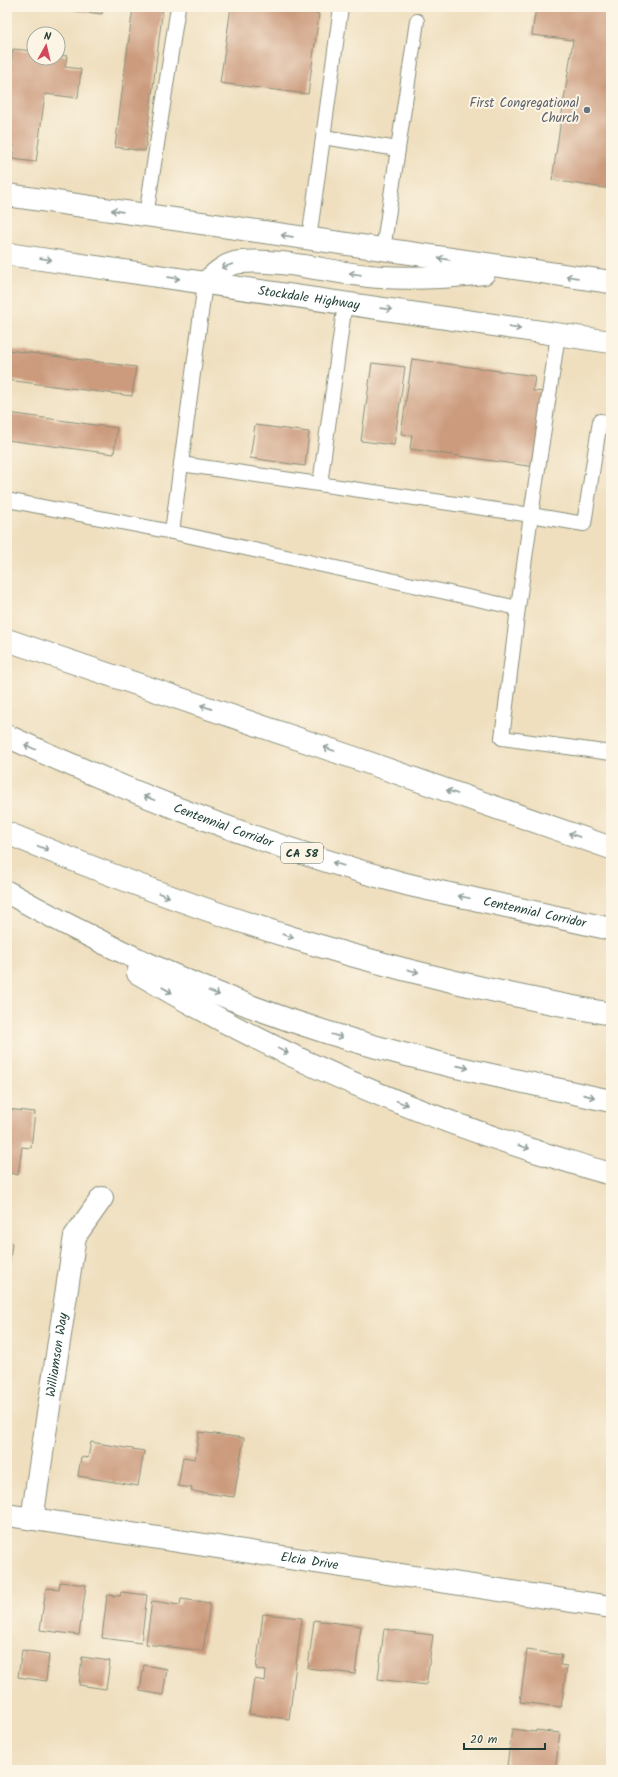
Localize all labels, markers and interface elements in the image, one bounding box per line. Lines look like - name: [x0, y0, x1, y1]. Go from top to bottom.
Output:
- north arrow: [26, 26, 66, 66]
- text: N: [43, 28, 52, 46]
- place label: First Congregational Church: [470, 93, 579, 129]
- marker: First Congregational Church: [582, 105, 592, 115]
- one-way arrow: [111, 207, 124, 215]
- one-way arrow: [281, 232, 294, 240]
- one-way arrow: [39, 255, 52, 263]
- one-way arrow: [438, 255, 451, 263]
- one-way arrow: [221, 263, 233, 271]
- one-way arrow: [349, 270, 362, 278]
- one-way arrow: [566, 273, 579, 281]
- one-way arrow: [167, 274, 180, 282]
- street label: Stockdale Highway: [257, 280, 362, 316]
- one-way arrow: [379, 305, 392, 313]
- one-way arrow: [508, 324, 521, 332]
- one-way arrow: [199, 703, 212, 710]
- one-way arrow: [24, 743, 36, 750]
- one-way arrow: [323, 745, 336, 752]
- one-way arrow: [446, 787, 458, 795]
- one-way arrow: [144, 794, 156, 801]
- street label: Centennial Corridor: [170, 797, 277, 853]
- one-way arrow: [568, 831, 581, 838]
- road number: CA 58: [281, 843, 323, 863]
- one-way arrow: [37, 845, 49, 853]
- one-way arrow: [331, 860, 344, 867]
- street label: Centennial Corridor: [481, 891, 589, 934]
- one-way arrow: [158, 892, 170, 900]
- one-way arrow: [457, 892, 470, 900]
- one-way arrow: [281, 933, 293, 941]
- one-way arrow: [406, 968, 419, 975]
- one-way arrow: [161, 987, 173, 995]
- one-way arrow: [207, 989, 219, 997]
- one-way arrow: [330, 1032, 343, 1040]
- one-way arrow: [276, 1048, 288, 1055]
- one-way arrow: [456, 1064, 469, 1072]
- one-way arrow: [582, 1093, 595, 1101]
- one-way arrow: [395, 1100, 407, 1108]
- one-way arrow: [517, 1144, 530, 1151]
- street label: Williamson Way: [40, 1310, 74, 1399]
- street label: Elcia Drive: [279, 1546, 340, 1576]
- scale bar: [464, 1725, 545, 1751]
- text: 20 m: [470, 1730, 498, 1749]

